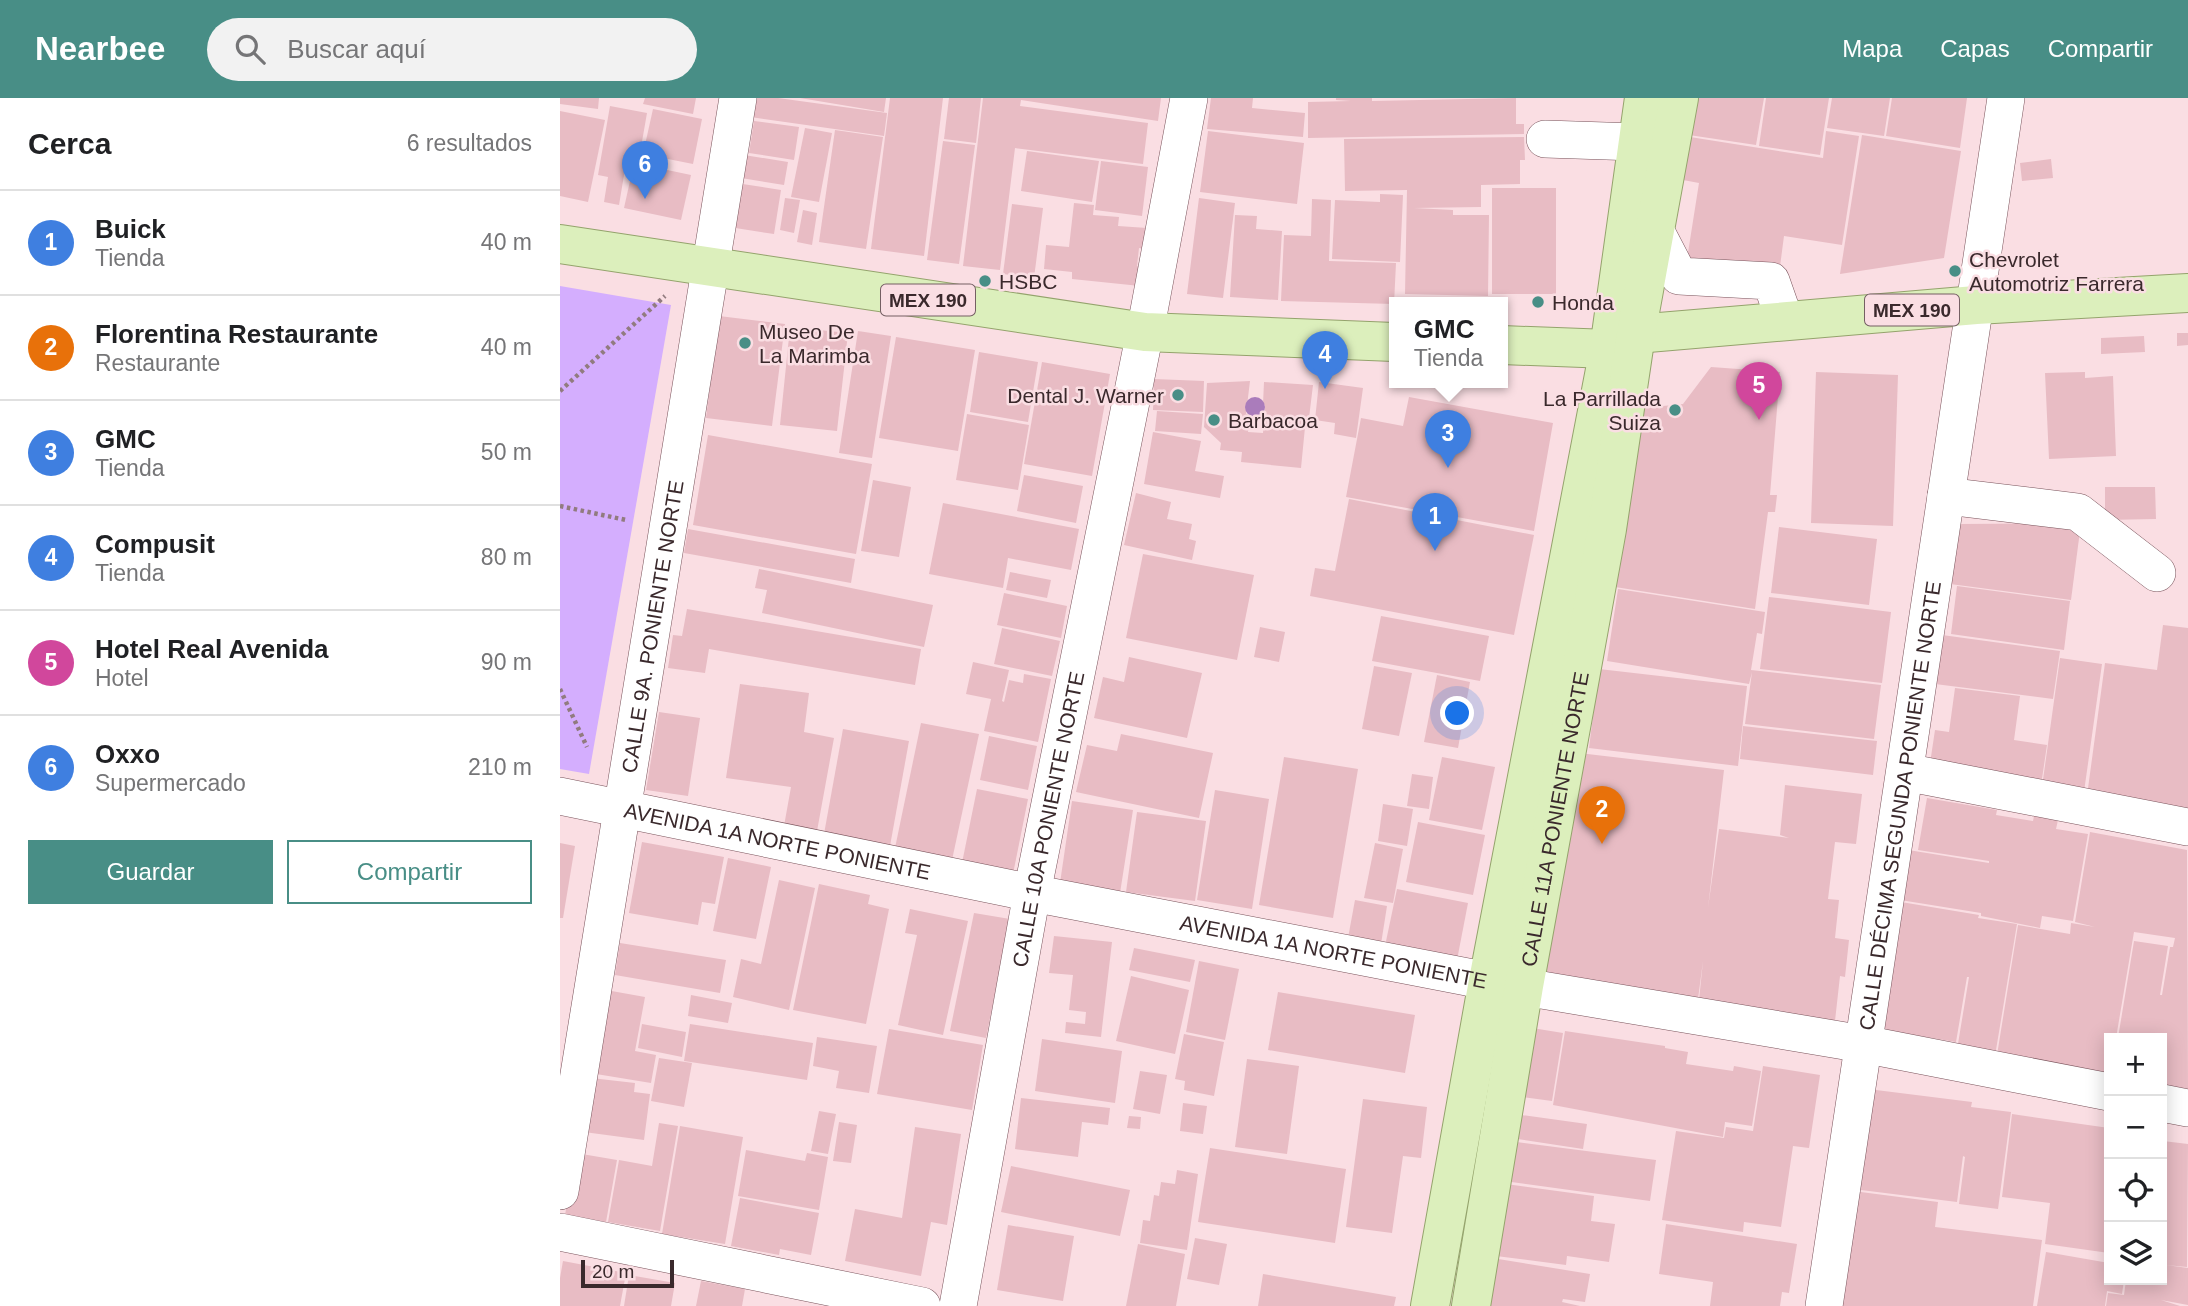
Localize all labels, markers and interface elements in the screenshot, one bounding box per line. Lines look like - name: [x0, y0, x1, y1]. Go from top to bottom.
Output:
- search box: [207, 18, 697, 81]
- text: Nearbee: [35, 30, 165, 67]
- icon: search: [231, 30, 269, 68]
- text: Buscar aquí: [287, 34, 426, 64]
- text: Mapa: [1842, 35, 1902, 62]
- text: Capas: [1940, 35, 2010, 62]
- text: Compartir: [2048, 35, 2153, 62]
- text: Cerca: [28, 127, 111, 160]
- text: 6 resultados: [407, 130, 532, 156]
- pin: 6: [622, 141, 668, 199]
- text: Buick: [95, 214, 166, 244]
- text: 1: [45, 229, 57, 255]
- text: 40 m: [481, 229, 532, 255]
- text: Tienda: [95, 245, 164, 271]
- place label: Chevrolet Automotriz Farrera: [1969, 248, 2144, 295]
- marker: Chevrolet Automotriz Farrera: [1947, 263, 1963, 279]
- place label: HSBC: [999, 270, 1057, 293]
- marker: HSBC: [977, 273, 993, 289]
- road number: MEX 190: [881, 284, 975, 316]
- place label: Honda: [1552, 291, 1614, 314]
- marker: Honda: [1530, 294, 1546, 310]
- road number: MEX 190: [1865, 294, 1959, 326]
- popup: [1389, 297, 1508, 388]
- text: GMC: [1414, 314, 1474, 344]
- text: Florentina Restaurante: [95, 319, 378, 349]
- place label: Museo De La Marimba: [759, 320, 870, 367]
- pin: 4: [1302, 331, 1348, 389]
- text: 2: [45, 334, 57, 360]
- text: 40 m: [481, 334, 532, 360]
- marker: Museo De La Marimba: [737, 335, 753, 351]
- text: Tienda: [1414, 345, 1483, 371]
- text: Restaurante: [95, 350, 220, 376]
- pin: 5: [1736, 362, 1782, 420]
- place label: Dental J. Warner: [1007, 384, 1164, 407]
- marker: Dental J. Warner: [1170, 387, 1186, 403]
- place label: La Parrillada Suiza: [1543, 387, 1661, 434]
- marker: La Parrillada Suiza: [1667, 402, 1683, 418]
- place label: Barbacoa: [1228, 409, 1318, 432]
- pin: 3: [1425, 410, 1471, 468]
- marker: Barbacoa: [1206, 412, 1222, 428]
- text: GMC: [95, 424, 156, 454]
- text: 3: [45, 439, 57, 465]
- text: 50 m: [481, 439, 532, 465]
- text: Tienda: [95, 455, 164, 481]
- street label: CALLE 9A. PONIENTE NORTE: [617, 478, 687, 774]
- pin: 1: [1412, 493, 1458, 551]
- text: Compusit: [95, 529, 215, 559]
- text: 4: [45, 544, 57, 570]
- text: 80 m: [481, 544, 532, 570]
- text: Tienda: [95, 560, 164, 586]
- street label: CALLE DÉCIMA SEGUNDA PONIENTE NORTE: [1854, 580, 1945, 1032]
- text: Hotel Real Avenida: [95, 634, 329, 664]
- text: 5: [45, 649, 57, 675]
- text: 90 m: [481, 649, 532, 675]
- text: Hotel: [95, 665, 149, 691]
- street label: CALLE 10A PONIENTE NORTE: [1007, 669, 1088, 969]
- street label: CALLE 11A PONIENTE NORTE: [1516, 670, 1592, 968]
- your location: [1440, 696, 1474, 730]
- text: Oxxo: [95, 739, 160, 769]
- text: 6: [45, 754, 57, 780]
- text: 210 m: [468, 754, 532, 780]
- text: Supermercado: [95, 770, 246, 796]
- pin: 2: [1579, 786, 1625, 844]
- street label: AVENIDA 1A NORTE PONIENTE: [622, 798, 933, 883]
- button: Guardar: [28, 840, 273, 904]
- button: Compartir: [287, 840, 532, 904]
- street label: AVENIDA 1A NORTE PONIENTE: [1178, 910, 1489, 992]
- map controls: [2104, 1033, 2167, 1285]
- button: +: [2104, 1033, 2167, 1096]
- button: −: [2104, 1096, 2167, 1159]
- button: locate: [2104, 1159, 2167, 1222]
- button: layers: [2104, 1222, 2167, 1285]
- scale bar: [581, 1257, 674, 1289]
- text: 20 m: [592, 1261, 634, 1282]

